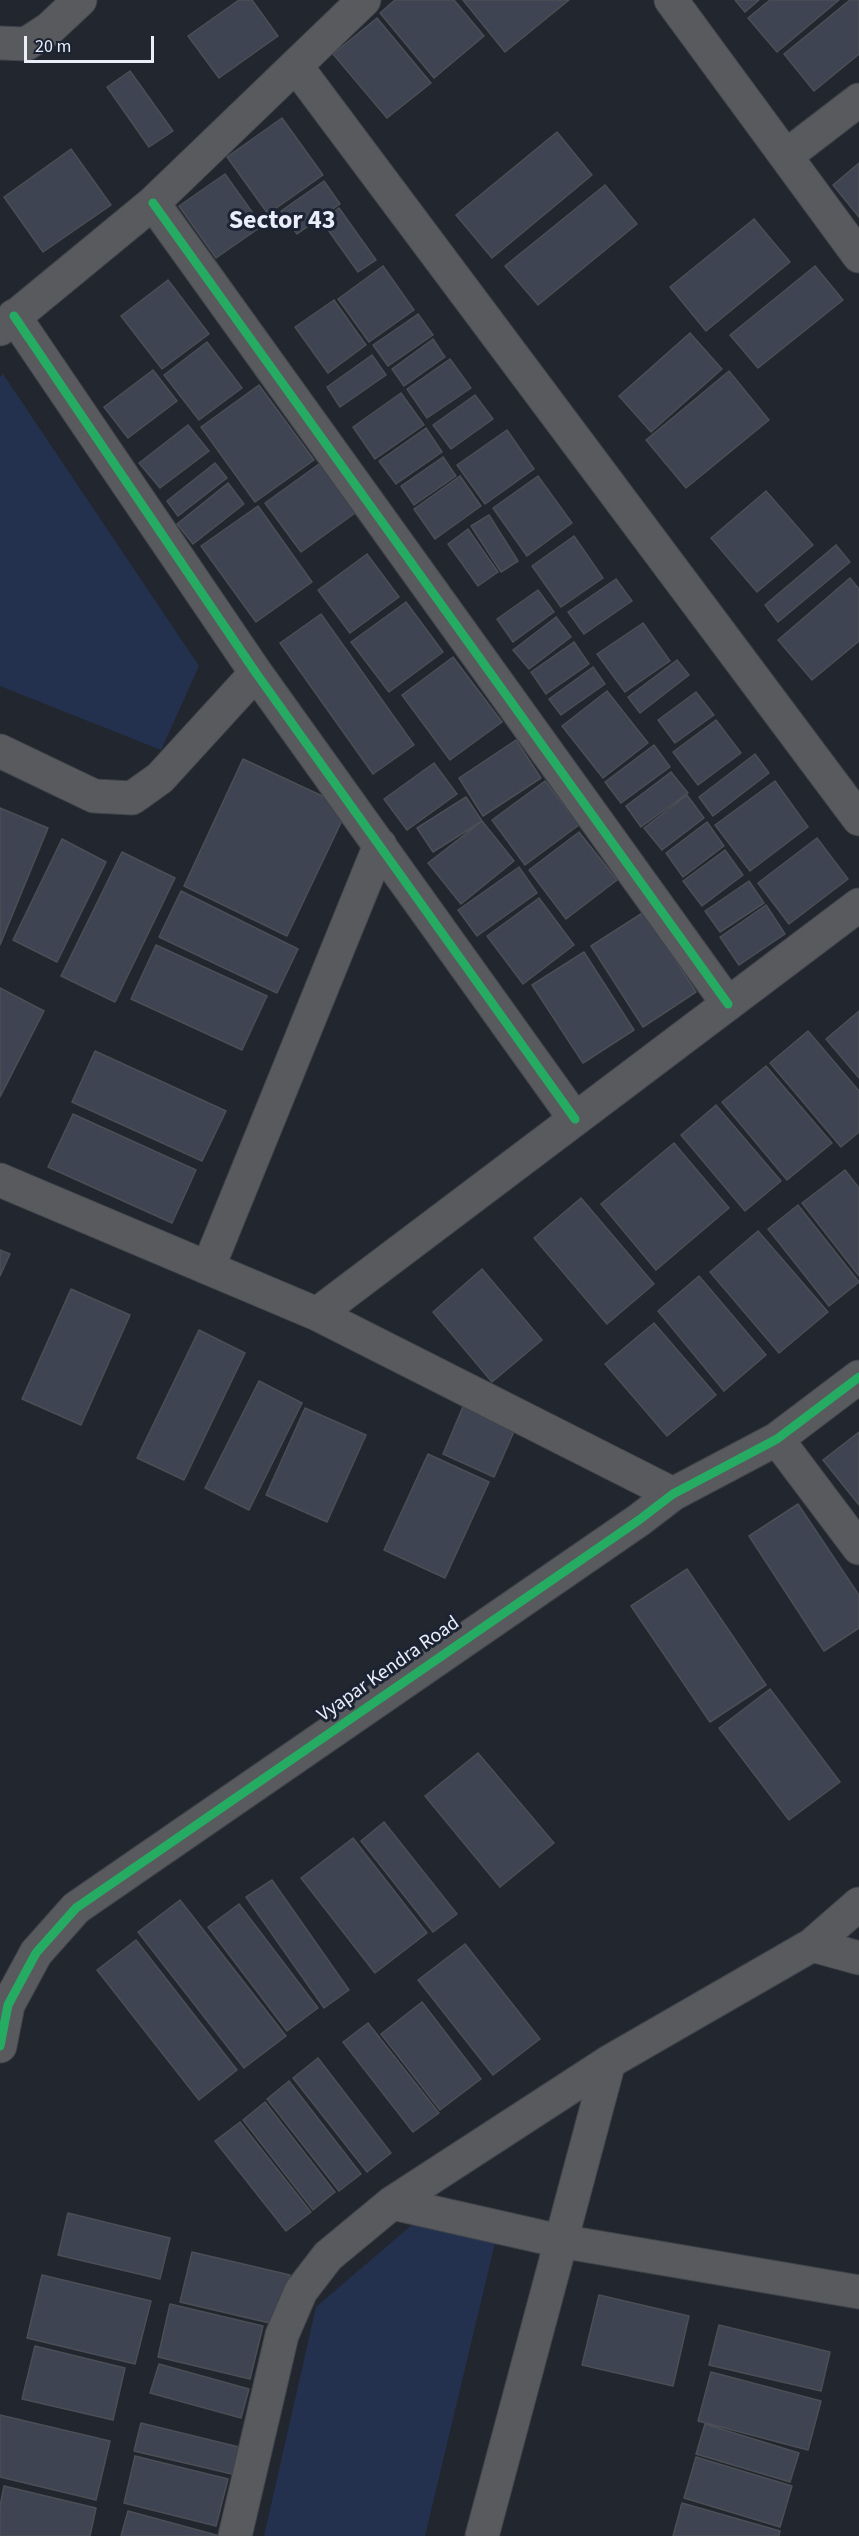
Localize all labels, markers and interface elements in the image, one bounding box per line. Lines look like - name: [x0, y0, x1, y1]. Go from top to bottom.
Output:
- scale bar: [27, 24, 158, 62]
- text: 20 m: [35, 34, 71, 59]
- district label: Sector 43: [229, 206, 335, 238]
- street label: Vyapar Kendra Road: [313, 1612, 465, 1728]

